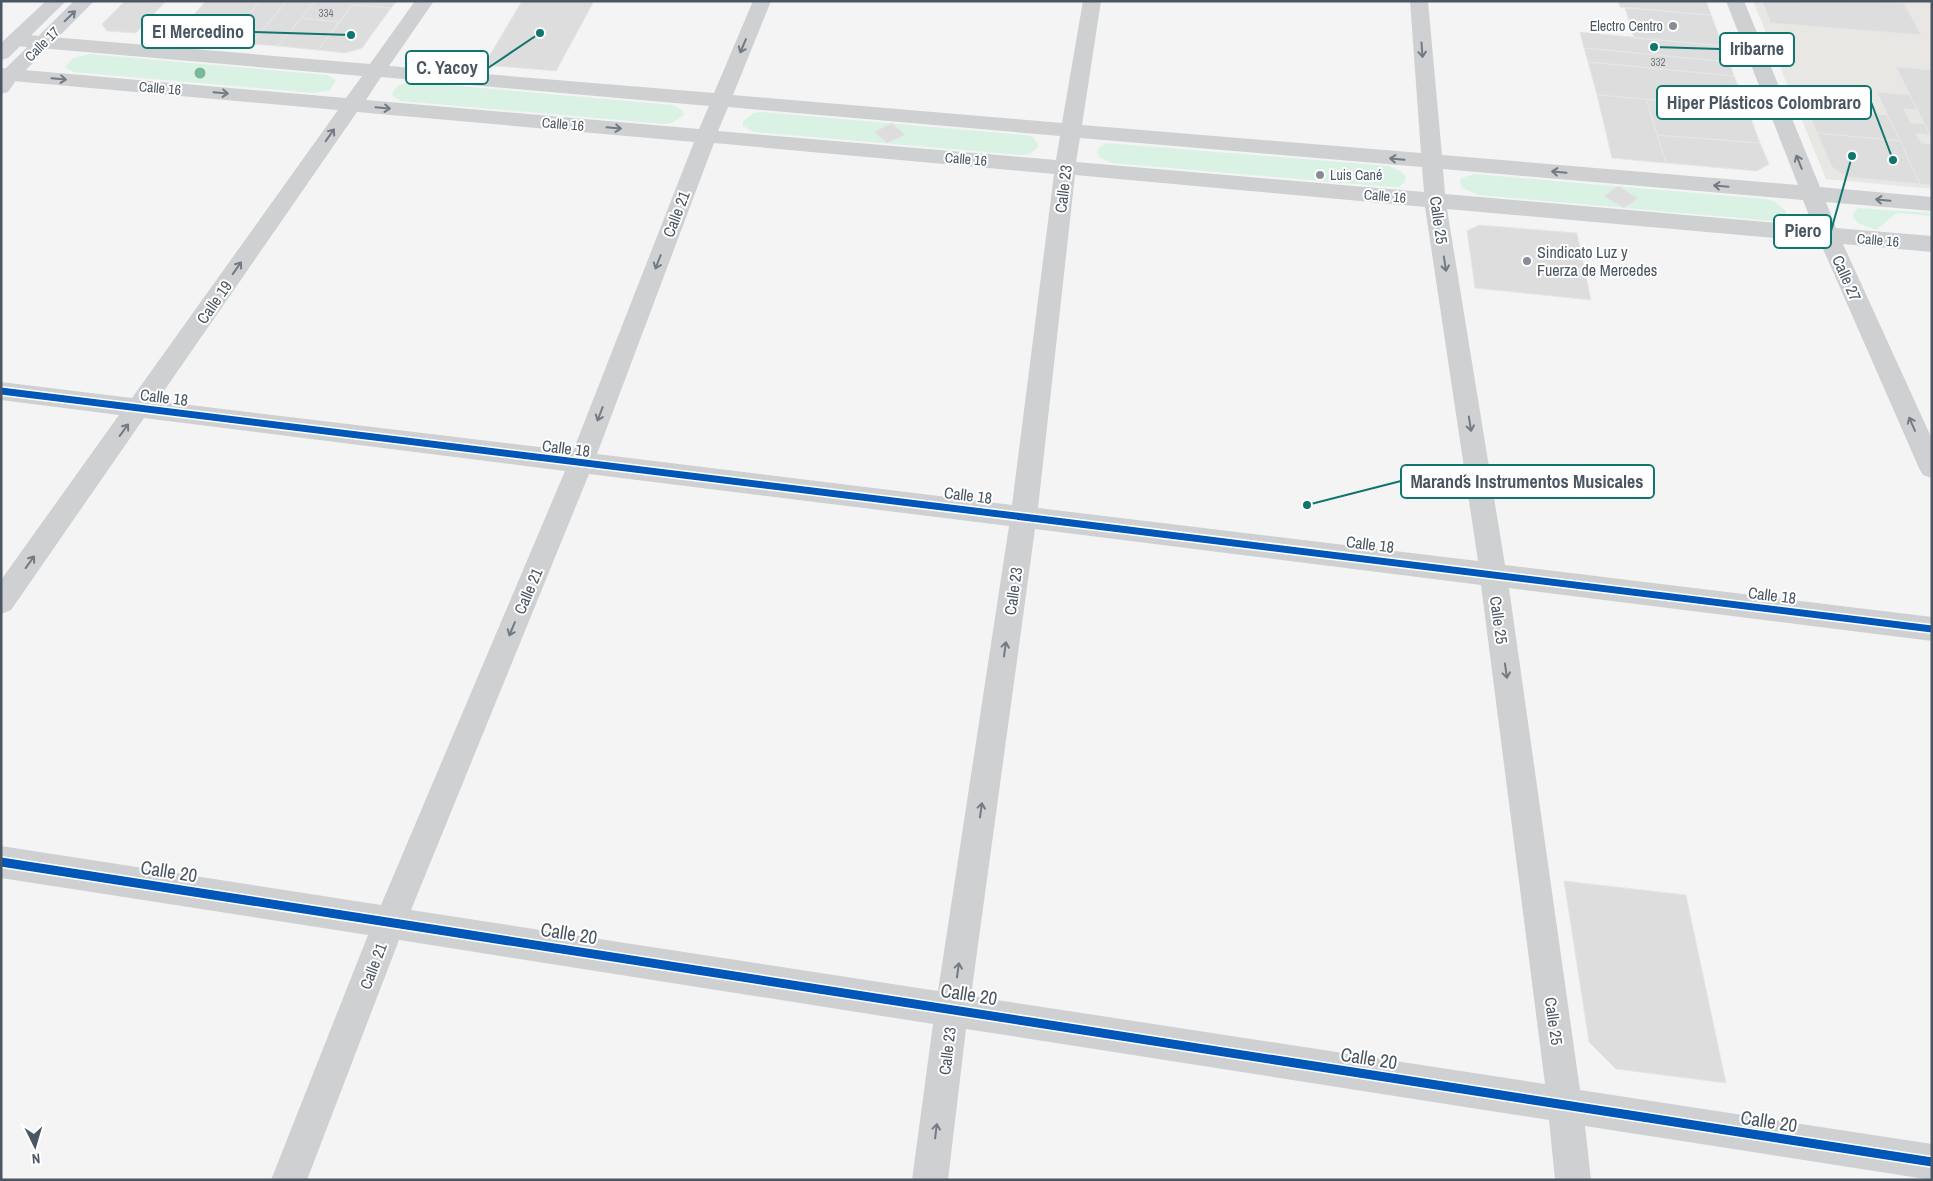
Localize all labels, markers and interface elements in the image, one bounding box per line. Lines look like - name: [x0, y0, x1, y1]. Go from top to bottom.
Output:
- house number: 334: [318, 6, 334, 20]
- one-way arrow: [64, 10, 76, 22]
- callout: El Mercedino: [142, 15, 254, 48]
- place label: Electro Centro: [1590, 17, 1663, 35]
- text: El Mercedino: [152, 19, 244, 44]
- marker: Electro Centro: [1667, 20, 1679, 32]
- street label: Calle 17: [21, 23, 63, 65]
- callout: Iribarne: [1720, 33, 1794, 66]
- text: Iribarne: [1730, 36, 1784, 61]
- one-way arrow: [738, 38, 748, 53]
- one-way arrow: [1418, 42, 1427, 58]
- callout: C. Yacoy: [406, 51, 488, 84]
- text: C. Yacoy: [416, 55, 478, 80]
- house number: 332: [1650, 55, 1666, 69]
- one-way arrow: [51, 74, 67, 84]
- street label: Calle 16: [138, 77, 182, 99]
- callout: Hiper Plásticos Colombraro: [1657, 86, 1871, 119]
- one-way arrow: [213, 89, 229, 98]
- text: Hiper Plásticos Colombraro: [1667, 90, 1861, 115]
- one-way arrow: [374, 103, 390, 112]
- street label: Calle 16: [541, 113, 585, 135]
- one-way arrow: [606, 123, 622, 133]
- one-way arrow: [325, 128, 335, 142]
- street label: Calle 16: [944, 148, 988, 170]
- one-way arrow: [1390, 154, 1406, 163]
- one-way arrow: [1794, 155, 1803, 170]
- street label: Calle 23: [1049, 164, 1077, 214]
- place label: Luis Cané: [1330, 166, 1382, 184]
- one-way arrow: [1552, 168, 1568, 177]
- marker: Luis Cané: [1314, 169, 1326, 181]
- one-way arrow: [1714, 182, 1730, 191]
- street label: Calle 16: [1363, 185, 1407, 207]
- street label: Calle 21: [657, 187, 695, 240]
- street label: Calle 25: [1425, 195, 1453, 245]
- one-way arrow: [1875, 195, 1891, 205]
- callout: Piero: [1774, 215, 1831, 248]
- text: Piero: [1785, 218, 1821, 243]
- street label: Calle 16: [1856, 229, 1900, 251]
- place label: Sindicato Luz y Fuerza de Mercedes: [1537, 241, 1657, 281]
- street label: Calle 27: [1827, 252, 1867, 304]
- one-way arrow: [652, 255, 661, 270]
- one-way arrow: [1440, 255, 1450, 271]
- marker: Sindicato Luz y Fuerza de Mercedes: [1521, 255, 1533, 267]
- one-way arrow: [232, 262, 242, 276]
- street label: Calle 19: [191, 276, 237, 328]
- street label: Calle 18: [139, 383, 189, 411]
- one-way arrow: [594, 406, 604, 421]
- one-way arrow: [1465, 416, 1475, 432]
- one-way arrow: [1906, 417, 1916, 432]
- one-way arrow: [119, 423, 129, 437]
- street label: Calle 18: [541, 434, 591, 462]
- callout: Marand´s Instrumentos Musicales: [1401, 465, 1654, 498]
- text: Marand´s Instrumentos Musicales: [1411, 469, 1643, 494]
- street label: Calle 18: [943, 481, 993, 509]
- street label: Calle 18: [1345, 530, 1395, 558]
- one-way arrow: [25, 556, 35, 570]
- street label: Calle 21: [508, 564, 548, 617]
- street label: Calle 23: [999, 566, 1027, 616]
- street label: Calle 18: [1747, 581, 1797, 609]
- street label: Calle 25: [1485, 595, 1513, 645]
- one-way arrow: [506, 621, 516, 636]
- one-way arrow: [1000, 641, 1010, 657]
- one-way arrow: [1501, 663, 1511, 679]
- one-way arrow: [977, 802, 987, 818]
- street label: Calle 20: [139, 854, 199, 888]
- street label: Calle 20: [539, 916, 599, 950]
- street label: Calle 21: [354, 939, 392, 992]
- one-way arrow: [953, 963, 963, 979]
- street label: Calle 20: [939, 977, 999, 1011]
- street label: Calle 25: [1540, 996, 1568, 1046]
- street label: Calle 23: [933, 1026, 961, 1076]
- street label: Calle 20: [1339, 1041, 1399, 1075]
- street label: Calle 20: [1739, 1104, 1799, 1138]
- north arrow: [10, 1121, 60, 1171]
- one-way arrow: [931, 1124, 941, 1140]
- text: N: [31, 1150, 41, 1168]

